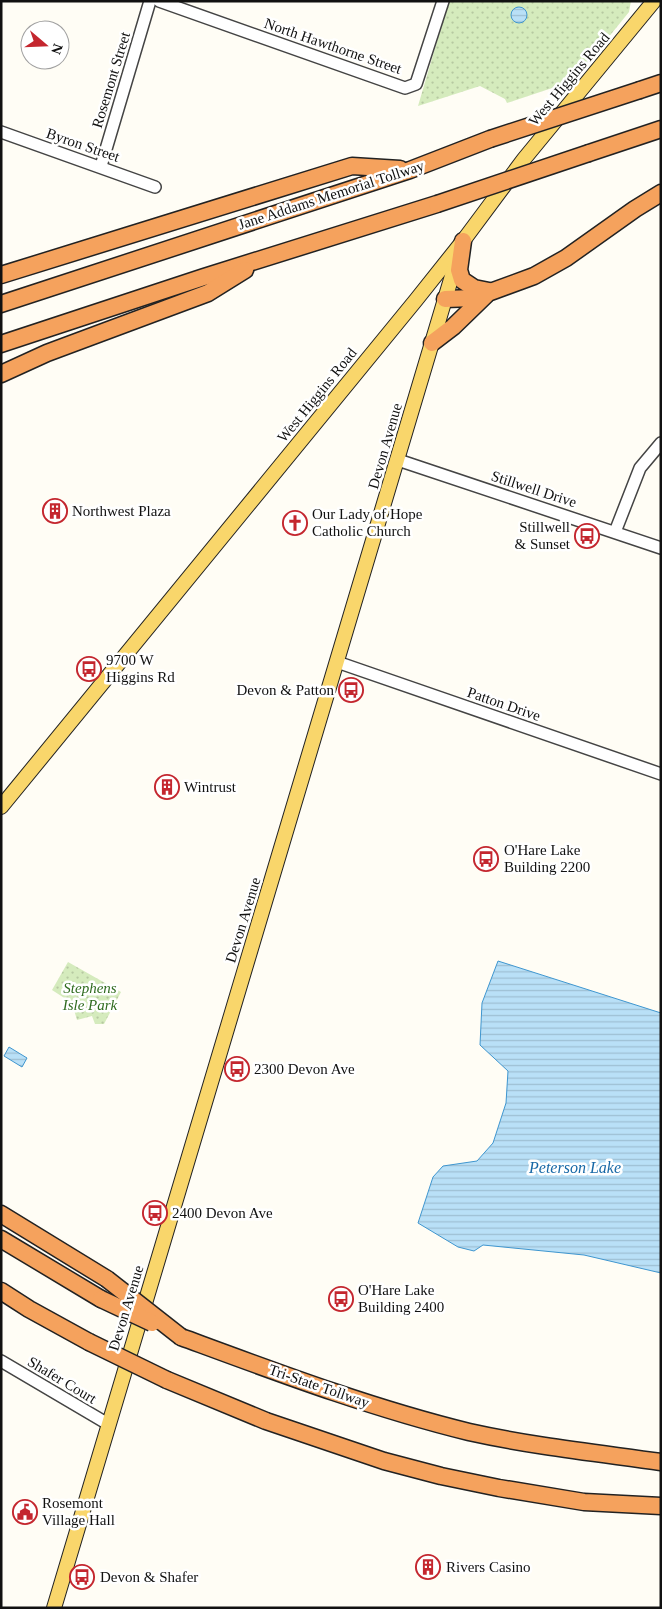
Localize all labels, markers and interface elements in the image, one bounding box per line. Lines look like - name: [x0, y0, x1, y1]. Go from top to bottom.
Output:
- street label: North Hawthorne Street: [262, 15, 405, 77]
- north arrow: [20, 20, 70, 70]
- street label: Rosemont Street: [89, 29, 133, 130]
- street label: West Higgins Road: [525, 29, 613, 129]
- text: N: [48, 42, 66, 56]
- street label: Byron Street: [44, 125, 122, 165]
- street label: Jane Addams Memorial Tollway: [236, 157, 427, 233]
- street label: West Higgins Road: [274, 344, 360, 445]
- street label: Devon Avenue: [365, 401, 405, 491]
- street label: Stillwell Drive: [489, 468, 579, 510]
- building icon: Northwest Plaza: [42, 498, 68, 524]
- place label: Northwest Plaza: [72, 503, 171, 519]
- place label: Our Lady of Hope Catholic Church: [312, 506, 423, 539]
- church icon: Our Lady of Hope Catholic Church: [282, 510, 308, 536]
- place label: Stillwell & Sunset: [515, 519, 571, 552]
- bus stop icon: Stillwell & Sunset: [574, 523, 600, 549]
- place label: 9700 W Higgins Rd: [106, 652, 175, 685]
- bus stop icon: 9700 W Higgins Rd: [76, 656, 102, 682]
- bus stop icon: Devon & Patton: [338, 677, 364, 703]
- place label: Devon & Patton: [237, 682, 334, 698]
- street label: Patton Drive: [465, 684, 543, 724]
- building icon: Wintrust: [154, 774, 180, 800]
- place label: Wintrust: [184, 779, 237, 795]
- place label: O'Hare Lake Building 2200: [504, 842, 590, 875]
- bus stop icon: O'Hare Lake Building 2200: [473, 846, 499, 872]
- street label: Devon Avenue: [222, 875, 264, 965]
- park label: Stephens Isle Park: [62, 980, 118, 1013]
- bus stop icon: 2300 Devon Ave: [224, 1056, 250, 1082]
- place label: 2300 Devon Ave: [254, 1061, 355, 1077]
- water label: Peterson Lake: [528, 1159, 621, 1176]
- bus stop icon: 2400 Devon Ave: [142, 1200, 168, 1226]
- place label: 2400 Devon Ave: [172, 1205, 273, 1221]
- street label: Devon Avenue: [105, 1263, 147, 1353]
- place label: O'Hare Lake Building 2400: [358, 1282, 444, 1315]
- bus stop icon: O'Hare Lake Building 2400: [328, 1286, 354, 1312]
- street label: Shafer Court: [25, 1353, 100, 1407]
- street label: Tri-State Tollway: [267, 1361, 372, 1411]
- place label: Rosemont Village Hall: [42, 1495, 115, 1528]
- public building icon: Rosemont Village Hall: [12, 1499, 38, 1525]
- building icon: Rivers Casino: [415, 1554, 441, 1580]
- place label: Rivers Casino: [446, 1559, 531, 1575]
- bus stop icon: Devon & Shafer: [69, 1564, 95, 1590]
- place label: Devon & Shafer: [100, 1569, 198, 1585]

